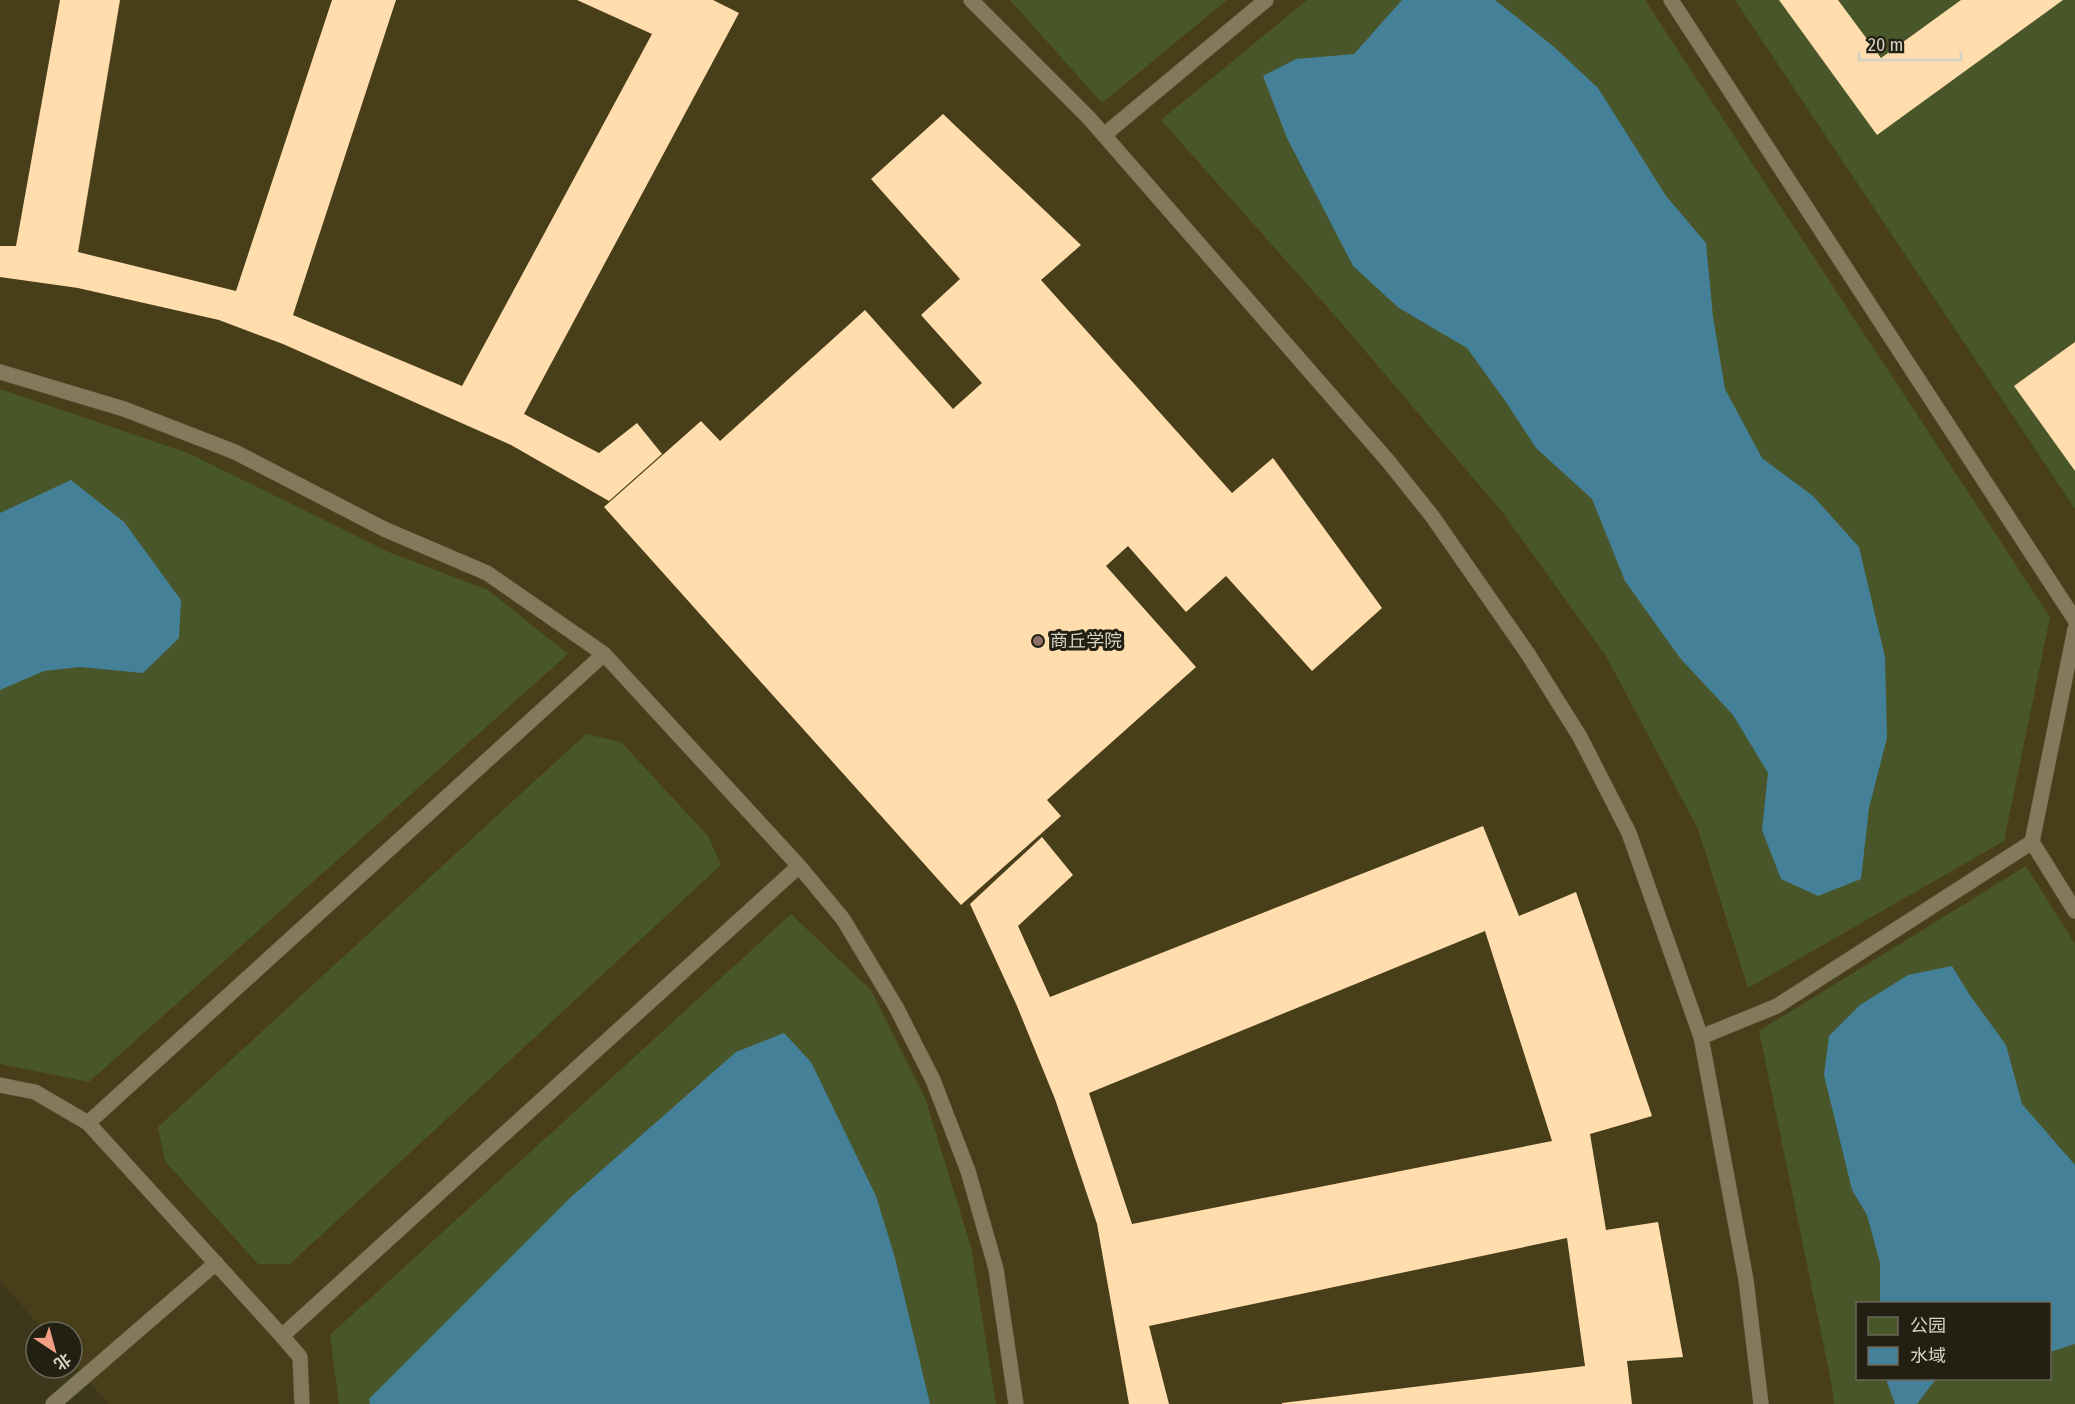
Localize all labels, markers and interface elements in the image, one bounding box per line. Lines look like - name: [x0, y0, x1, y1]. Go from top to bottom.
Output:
- scale bar: [1859, 24, 1961, 62]
- text: 20 m: [1868, 34, 1903, 56]
- place label: 商丘学院: [1050, 630, 1122, 652]
- marker: 商丘学院: [1031, 634, 1045, 648]
- legend: [1856, 1302, 2051, 1380]
- text: 公园: [1910, 1315, 1946, 1337]
- north arrow: [24, 1320, 84, 1380]
- text: 水域: [1910, 1345, 1946, 1367]
- text: 北: [50, 1349, 75, 1374]

